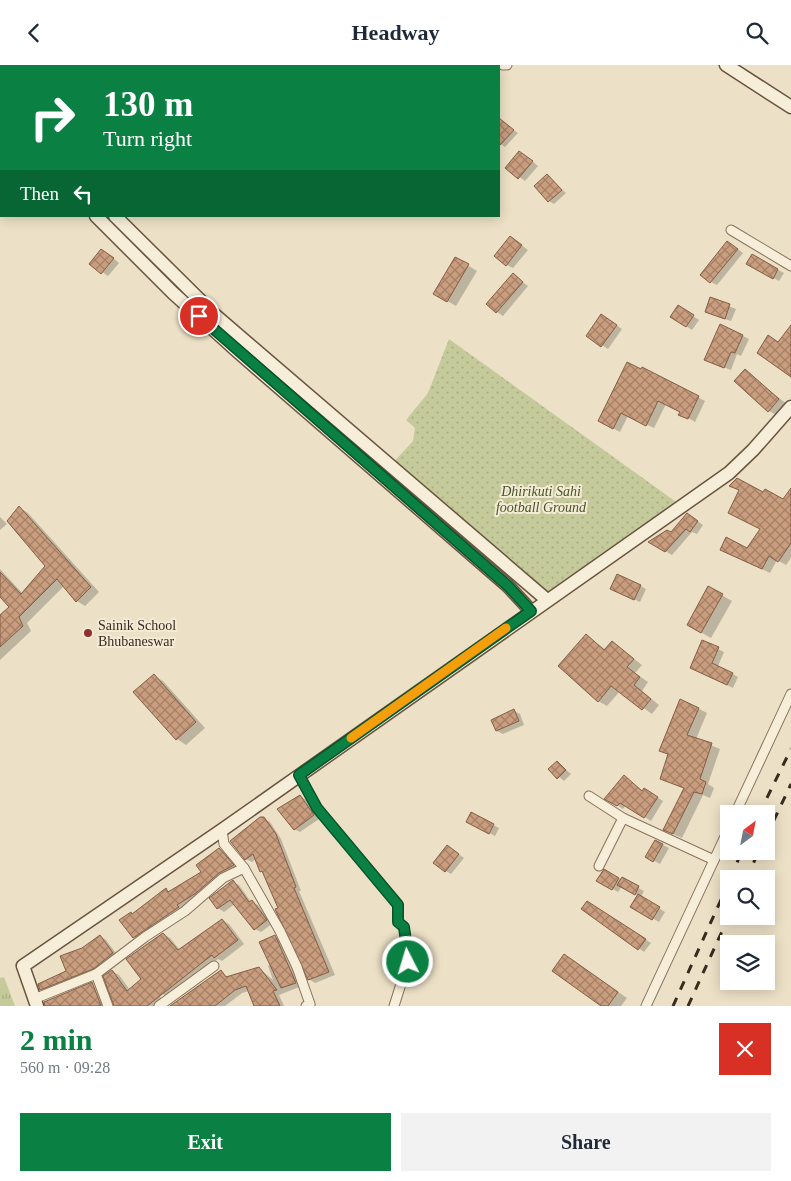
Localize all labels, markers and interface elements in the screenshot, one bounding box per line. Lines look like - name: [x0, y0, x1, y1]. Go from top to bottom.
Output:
- icon: back: [20, 19, 48, 47]
- icon: search: [743, 19, 771, 47]
- text: Headway: [352, 20, 440, 45]
- icon: right: [20, 85, 85, 150]
- text: 130 m: [103, 85, 193, 124]
- text: Turn right: [103, 126, 192, 151]
- icon: left: [69, 180, 97, 208]
- text: Then: [20, 183, 59, 204]
- pin: [178, 295, 220, 337]
- icon: arrive: [185, 302, 213, 330]
- park label: Dhirikuti Sahi football Ground: [496, 484, 587, 515]
- place label: Sainik School Bhubaneswar: [98, 618, 176, 649]
- marker: Sainik School Bhubaneswar: [82, 627, 94, 639]
- north arrow: [720, 805, 775, 860]
- map controls: [720, 805, 775, 990]
- button: search: [720, 870, 775, 925]
- position arrow: [381, 935, 433, 987]
- button: layers: [720, 935, 775, 990]
- text: 2 min: [20, 1023, 93, 1056]
- button: close: [719, 1023, 771, 1075]
- text: 560 m · 09:28: [20, 1059, 110, 1076]
- button: Exit: [20, 1113, 391, 1171]
- button: Share: [401, 1113, 771, 1171]

